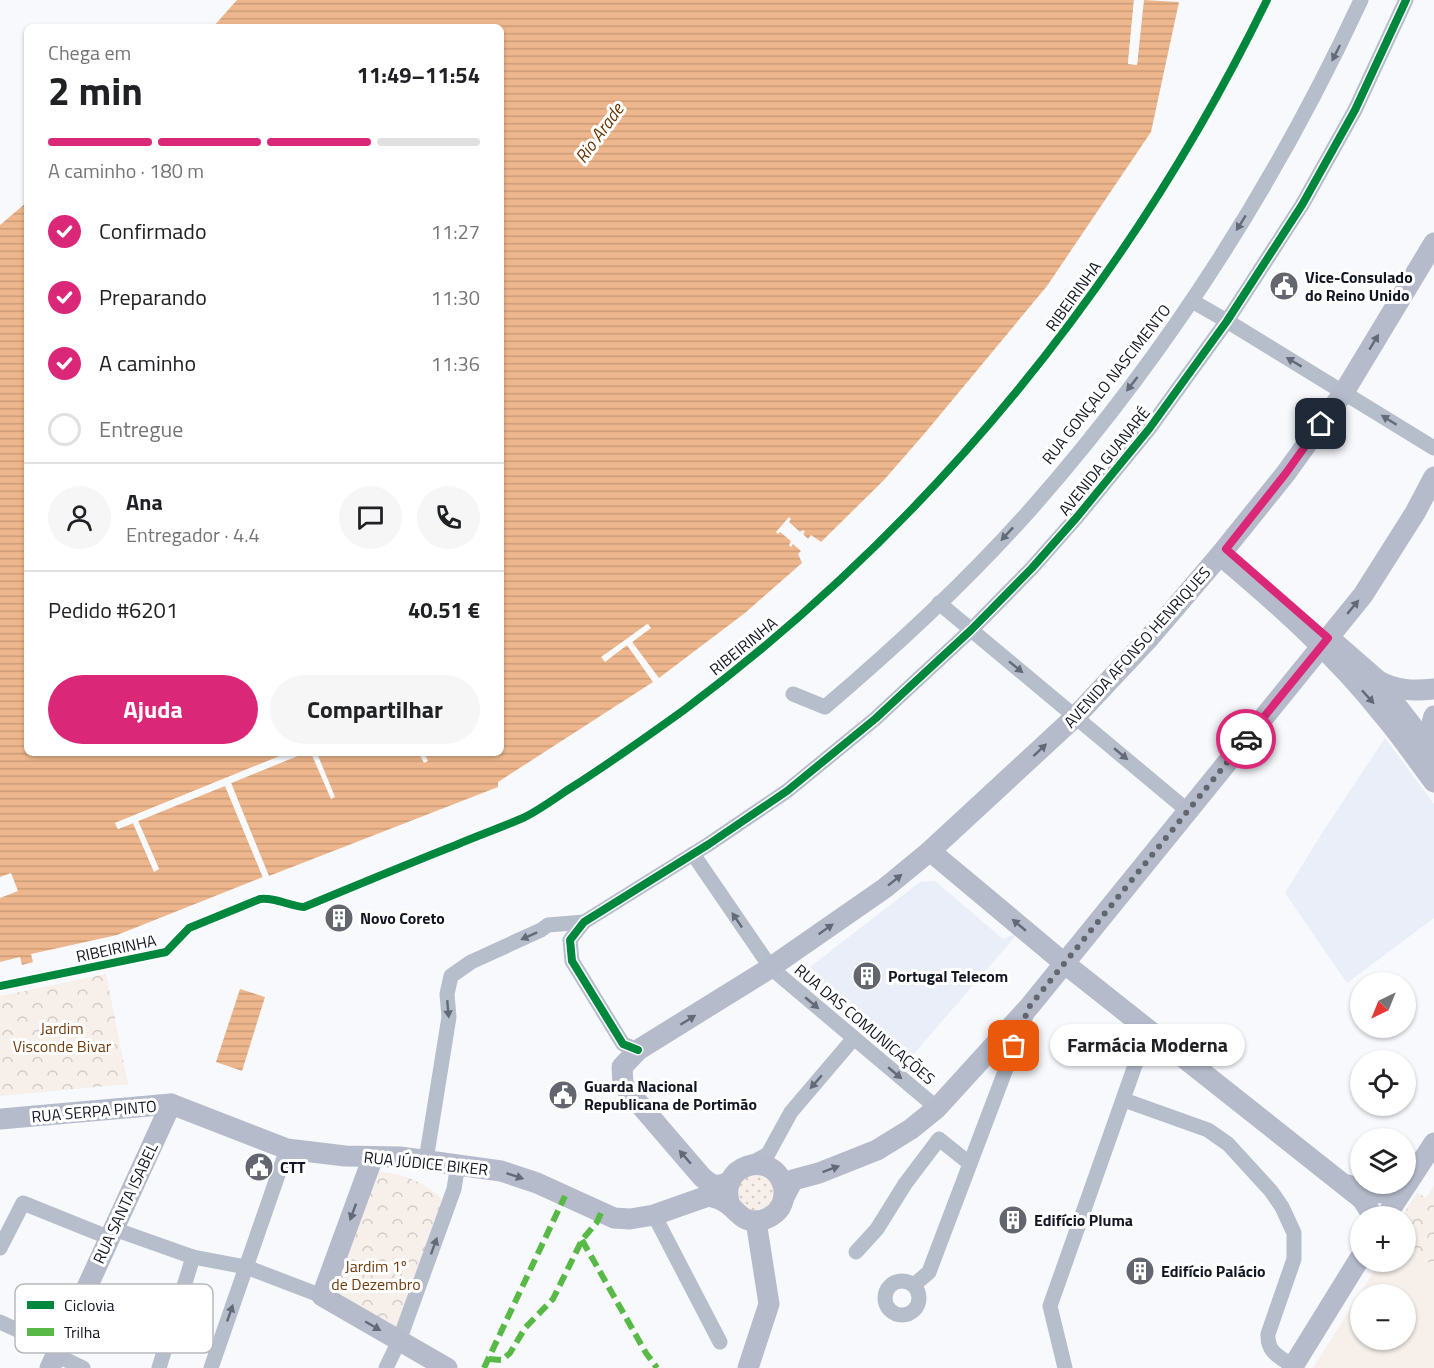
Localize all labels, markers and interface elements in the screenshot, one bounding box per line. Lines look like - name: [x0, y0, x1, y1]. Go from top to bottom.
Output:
- text: Chega em: [48, 37, 131, 68]
- one-way arrow: [1332, 44, 1342, 62]
- text: 11:49–11:54: [357, 58, 480, 92]
- text: 2 min: [48, 61, 143, 120]
- water label: Rio Arade: [568, 96, 631, 169]
- text: A caminho · 180 m: [48, 155, 204, 186]
- text: Confirmado: [99, 214, 207, 248]
- icon: check: [48, 215, 81, 248]
- one-way arrow: [1236, 215, 1247, 231]
- text: 11:27: [431, 216, 480, 247]
- street label: RIBEIRINHA: [1039, 256, 1107, 336]
- place label: Vice-Consulado do Reino Unido: [1305, 265, 1413, 307]
- public building icon: Vice-Consulado do Reino Unido: [1268, 270, 1300, 302]
- text: Preparando: [99, 280, 207, 314]
- icon: check: [48, 281, 81, 314]
- text: 11:30: [431, 282, 480, 313]
- street label: RUA GONÇALO NASCIMENTO: [1036, 299, 1176, 469]
- one-way arrow: [1369, 334, 1380, 350]
- text: A caminho: [99, 346, 196, 380]
- icon: check: [48, 347, 81, 380]
- text: 11:36: [431, 348, 480, 379]
- one-way arrow: [1286, 356, 1302, 367]
- one-way arrow: [1125, 376, 1138, 392]
- pin: [1295, 398, 1346, 449]
- street label: AVENIDA GUANARÉ: [1053, 401, 1156, 521]
- icon: home: [1304, 407, 1337, 440]
- text: Entregue: [99, 412, 183, 446]
- one-way arrow: [1381, 415, 1397, 426]
- text: Ana: [126, 485, 163, 519]
- button: person: [48, 486, 111, 549]
- button: chat: [339, 486, 402, 549]
- button: phone: [417, 486, 480, 549]
- text: Entregador · 4.4: [126, 519, 260, 550]
- one-way arrow: [1001, 526, 1014, 541]
- street label: AVENIDA AFONSO HENRIQUES: [1058, 561, 1216, 733]
- text: Pedido #6201: [48, 593, 178, 627]
- text: 40.51 €: [408, 593, 480, 627]
- one-way arrow: [1346, 599, 1359, 615]
- street label: RIBEIRINHA: [704, 611, 783, 681]
- one-way arrow: [1008, 661, 1024, 674]
- button: Ajuda: [48, 675, 258, 744]
- button: Compartilhar: [270, 675, 480, 744]
- one-way arrow: [1361, 689, 1374, 704]
- courier: [1216, 709, 1276, 769]
- icon: car: [1230, 723, 1263, 756]
- one-way arrow: [1032, 743, 1047, 757]
- one-way arrow: [1113, 747, 1128, 760]
- one-way arrow: [887, 875, 902, 887]
- building icon: Novo Coreto: [323, 902, 355, 934]
- place label: Novo Coreto: [360, 906, 445, 930]
- one-way arrow: [732, 911, 743, 928]
- one-way arrow: [1011, 919, 1027, 932]
- one-way arrow: [818, 924, 835, 935]
- street label: RIBEIRINHA: [74, 928, 159, 968]
- one-way arrow: [519, 931, 537, 941]
- street label: RUA DAS COMUNICAÇÕES: [789, 958, 941, 1090]
- building icon: Portugal Telecom: [851, 960, 883, 992]
- place label: Portugal Telecom: [888, 964, 1008, 988]
- north arrow: [1350, 972, 1416, 1038]
- map controls: [1350, 972, 1416, 1350]
- one-way arrow: [804, 996, 819, 1009]
- one-way arrow: [443, 999, 453, 1018]
- one-way arrow: [680, 1014, 696, 1025]
- park label: Jardim Visconde Bivar: [13, 1016, 112, 1058]
- pin: [988, 1020, 1039, 1071]
- callout: Farmácia Moderna: [1050, 1025, 1245, 1067]
- icon: bag: [997, 1029, 1030, 1062]
- text: Farmácia Moderna: [1067, 1029, 1228, 1060]
- button: locate: [1350, 1050, 1416, 1116]
- one-way arrow: [887, 1066, 902, 1079]
- place label: Guarda Nacional Republicana de Portimão: [584, 1074, 757, 1116]
- one-way arrow: [810, 1074, 823, 1089]
- public building icon: Guarda Nacional Republicana de Portimão: [547, 1079, 579, 1111]
- street label: RUA SERPA PINTO: [30, 1094, 158, 1128]
- button: layers: [1350, 1128, 1416, 1194]
- street label: RUA SANTA ISABEL: [86, 1138, 164, 1267]
- street label: RUA JÚDICE BIKER: [363, 1145, 490, 1181]
- one-way arrow: [679, 1150, 692, 1165]
- public building icon: CTT: [243, 1151, 275, 1183]
- place label: CTT: [280, 1155, 306, 1179]
- one-way arrow: [822, 1163, 840, 1173]
- one-way arrow: [506, 1171, 524, 1181]
- one-way arrow: [347, 1203, 357, 1221]
- building icon: Edifício Pluma: [997, 1204, 1029, 1236]
- button: +: [1350, 1206, 1416, 1272]
- place label: Edifício Pluma: [1034, 1208, 1133, 1232]
- one-way arrow: [429, 1237, 439, 1255]
- park label: Jardim 1º de Dezembro: [331, 1254, 421, 1296]
- building icon: Edifício Palácio: [1124, 1255, 1156, 1287]
- place label: Edifício Palácio: [1161, 1259, 1266, 1283]
- legend: [15, 1284, 213, 1353]
- button: −: [1350, 1284, 1416, 1350]
- text: Ciclovia: [64, 1293, 114, 1317]
- one-way arrow: [226, 1304, 236, 1322]
- text: Trilha: [64, 1320, 100, 1344]
- one-way arrow: [365, 1320, 381, 1331]

